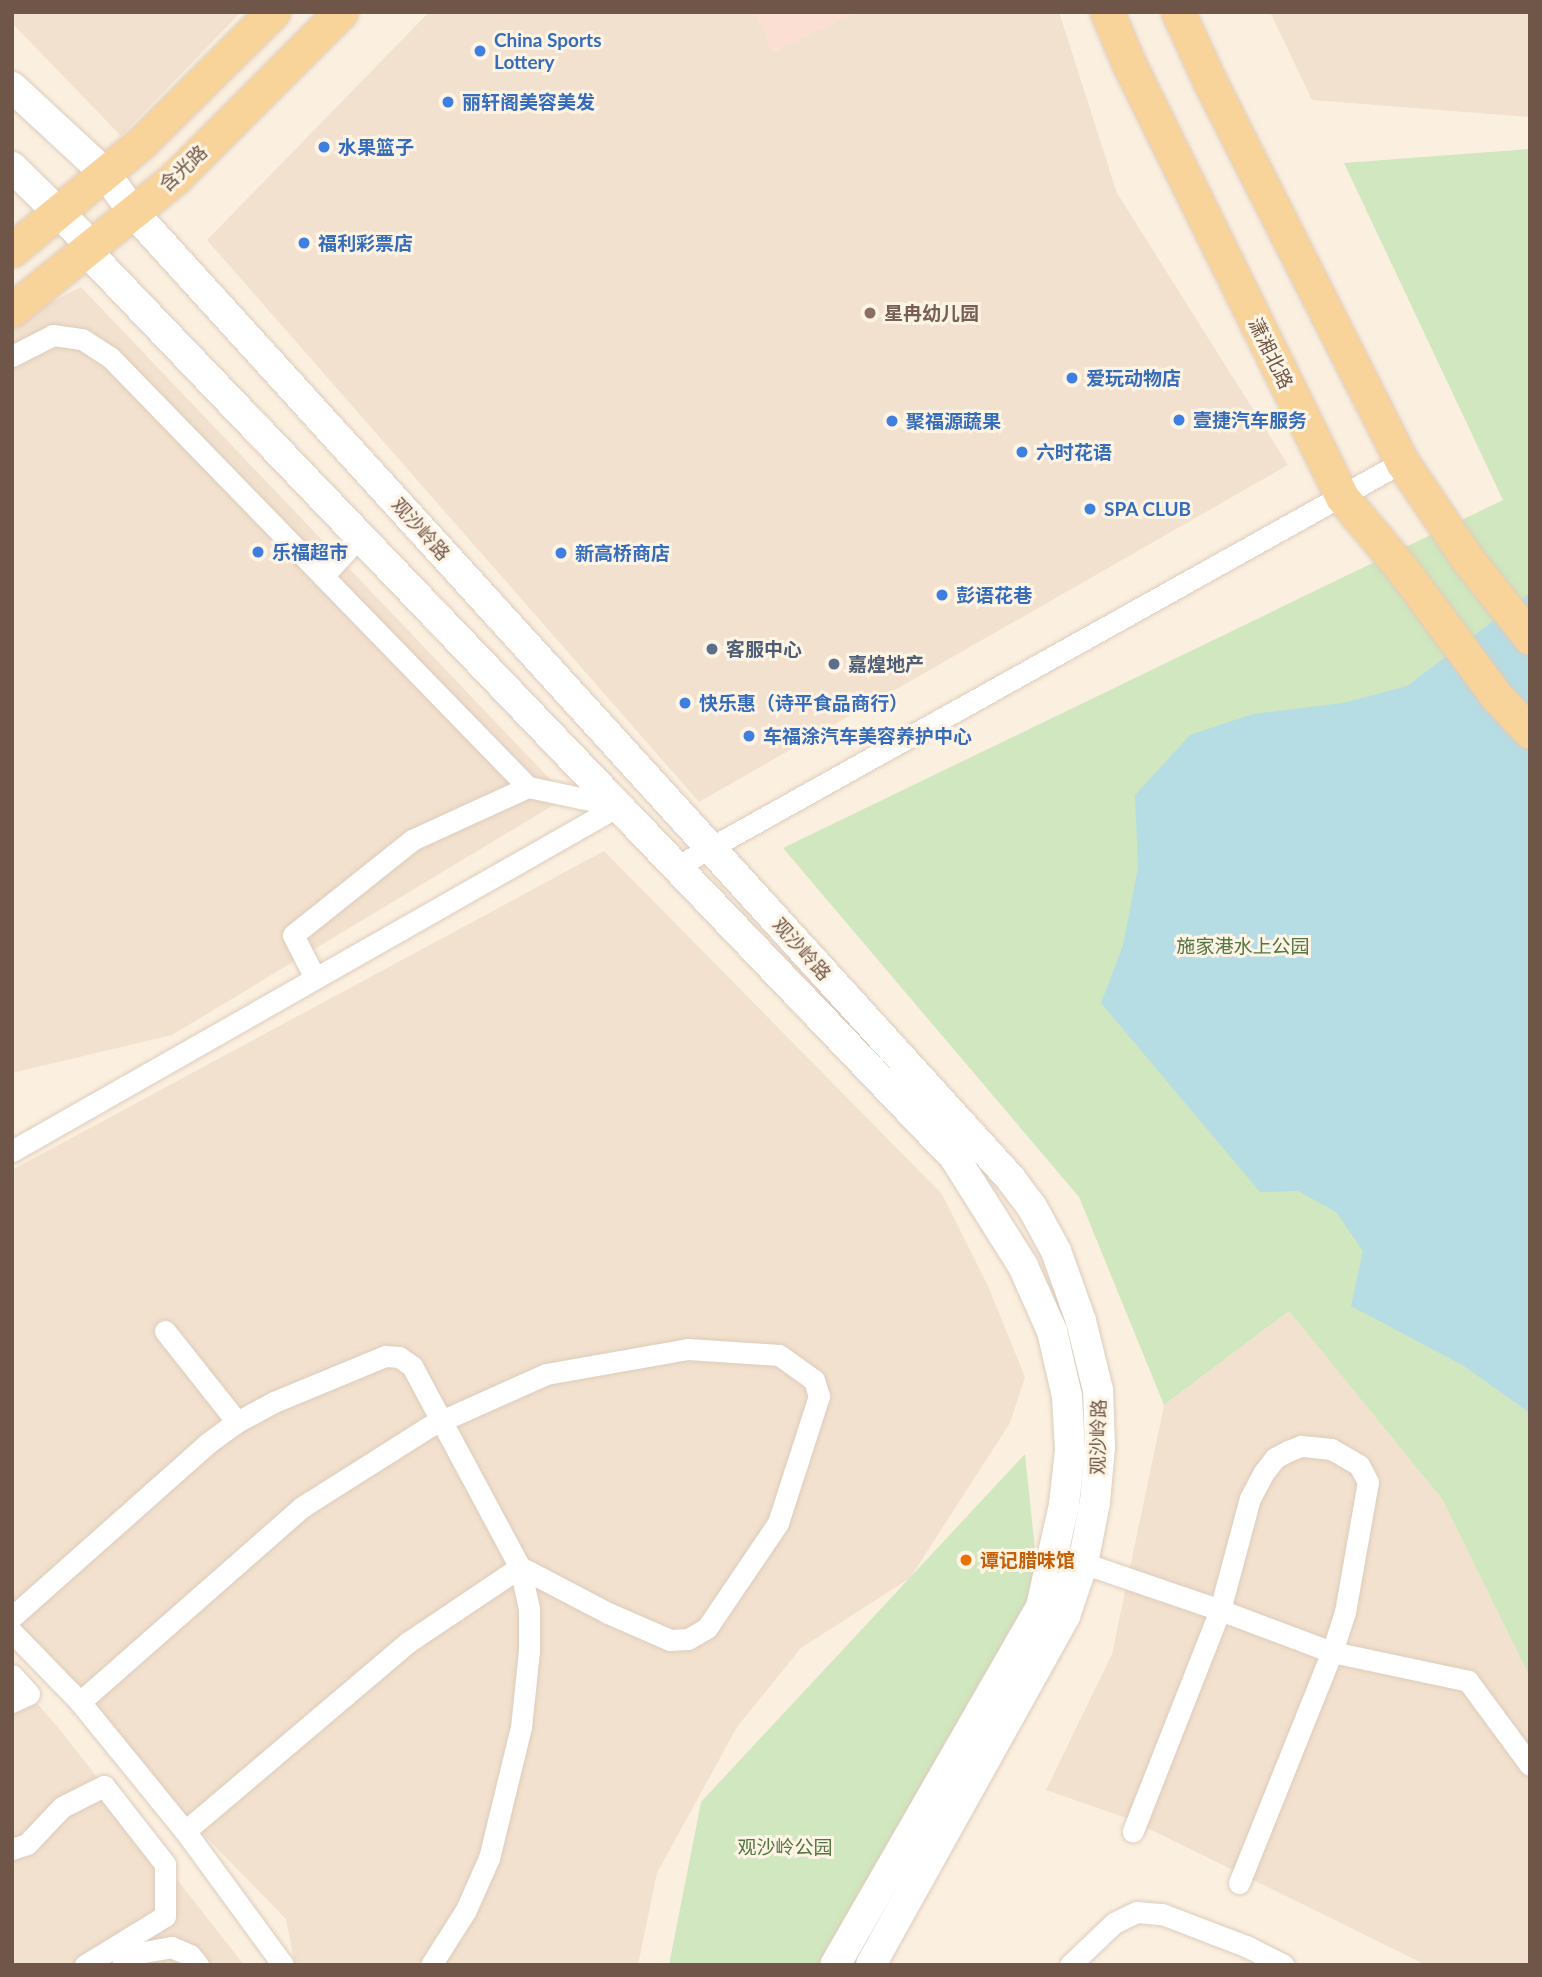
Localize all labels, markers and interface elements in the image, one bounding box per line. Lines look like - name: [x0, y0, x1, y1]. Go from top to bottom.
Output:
- place label: China Sports Lottery: [494, 29, 602, 73]
- marker: China Sports Lottery: [472, 43, 488, 59]
- place label: 丽轩阁美容美发: [462, 91, 595, 113]
- marker: 丽轩阁美容美发: [440, 94, 456, 110]
- place label: 水果篮子: [338, 136, 414, 158]
- marker: 水果篮子: [316, 139, 332, 155]
- street label: 含光路: [154, 140, 212, 196]
- place label: 福利彩票店: [318, 232, 413, 254]
- marker: 福利彩票店: [296, 235, 312, 251]
- place label: 星冉幼儿园: [884, 302, 979, 324]
- marker: 星冉幼儿园: [862, 305, 878, 321]
- street label: 潇湘北路: [1244, 314, 1298, 392]
- place label: 爱玩动物店: [1086, 367, 1181, 389]
- marker: 爱玩动物店: [1064, 370, 1080, 386]
- place label: 壹捷汽车服务: [1193, 409, 1307, 431]
- place label: 聚福源蔬果: [906, 410, 1001, 432]
- marker: 壹捷汽车服务: [1171, 412, 1187, 428]
- marker: 聚福源蔬果: [884, 413, 900, 429]
- place label: 六时花语: [1036, 441, 1112, 463]
- marker: 六时花语: [1014, 444, 1030, 460]
- street label: 观沙岭路: [387, 493, 455, 565]
- place label: SPA CLUB: [1104, 498, 1192, 520]
- marker: SPA CLUB: [1082, 501, 1098, 517]
- place label: 乐福超市: [272, 541, 348, 563]
- place label: 新高桥商店: [575, 542, 670, 564]
- marker: 乐福超市: [250, 544, 266, 560]
- marker: 新高桥商店: [553, 545, 569, 561]
- place label: 彭语花巷: [956, 584, 1032, 606]
- marker: 彭语花巷: [934, 587, 950, 603]
- place label: 客服中心: [726, 638, 802, 660]
- marker: 客服中心: [704, 641, 720, 657]
- place label: 嘉煌地产: [848, 653, 924, 675]
- marker: 嘉煌地产: [826, 656, 842, 672]
- place label: 快乐惠（诗平食品商行）: [699, 692, 908, 714]
- marker: 快乐惠（诗平食品商行）: [677, 695, 693, 711]
- place label: 车福涂汽车美容养护中心: [763, 725, 972, 747]
- marker: 车福涂汽车美容养护中心: [741, 728, 757, 744]
- street label: 观沙岭路: [768, 913, 836, 985]
- park label: 施家港水上公园: [1177, 935, 1309, 957]
- street label: 观沙岭路: [1086, 1399, 1110, 1475]
- place label: 谭记腊味馆: [980, 1549, 1075, 1571]
- marker: 谭记腊味馆: [958, 1552, 974, 1568]
- park label: 观沙岭公园: [738, 1836, 832, 1858]

